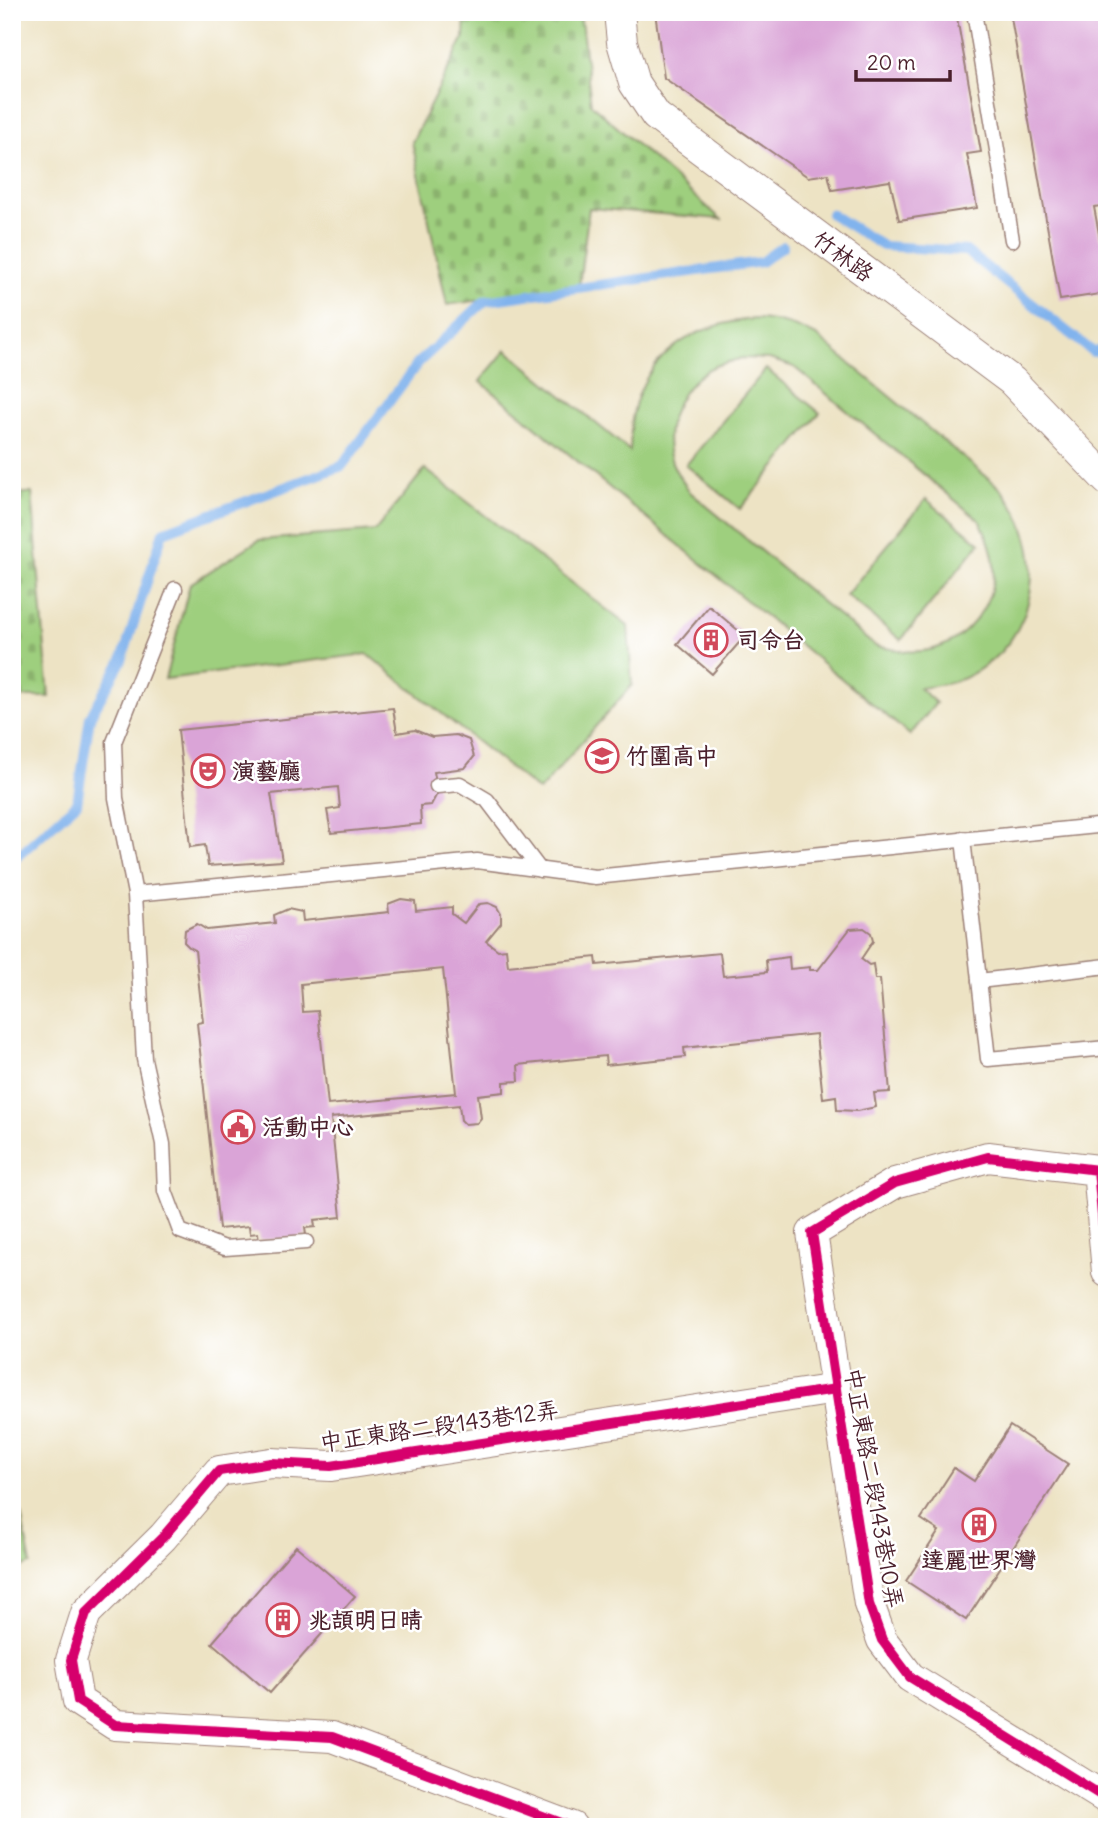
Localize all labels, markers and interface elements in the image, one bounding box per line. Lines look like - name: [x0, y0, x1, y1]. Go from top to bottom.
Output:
- scale bar: [856, 38, 951, 82]
- text: 20 m: [867, 49, 916, 76]
- street label: 竹林路: [807, 224, 880, 288]
- building icon: 司令台: [692, 621, 730, 659]
- place label: 司令台: [736, 625, 805, 654]
- school or university icon: 竹圍高中: [583, 737, 621, 775]
- place label: 竹圍高中: [626, 741, 718, 770]
- theatre icon: 演藝廳: [189, 752, 227, 790]
- place label: 演藝廳: [232, 756, 301, 785]
- public building icon: 活動中心: [219, 1108, 257, 1146]
- place label: 活動中心: [262, 1112, 354, 1141]
- street label: 中正東路二段143巷10弄: [839, 1365, 910, 1610]
- street label: 中正東路二段143巷12弄: [317, 1394, 560, 1457]
- building icon: 達麗世界灣: [960, 1506, 998, 1544]
- place label: 達麗世界灣: [922, 1545, 1037, 1574]
- building icon: 兆頡明日晴: [264, 1601, 302, 1639]
- place label: 兆頡明日晴: [308, 1605, 423, 1634]

